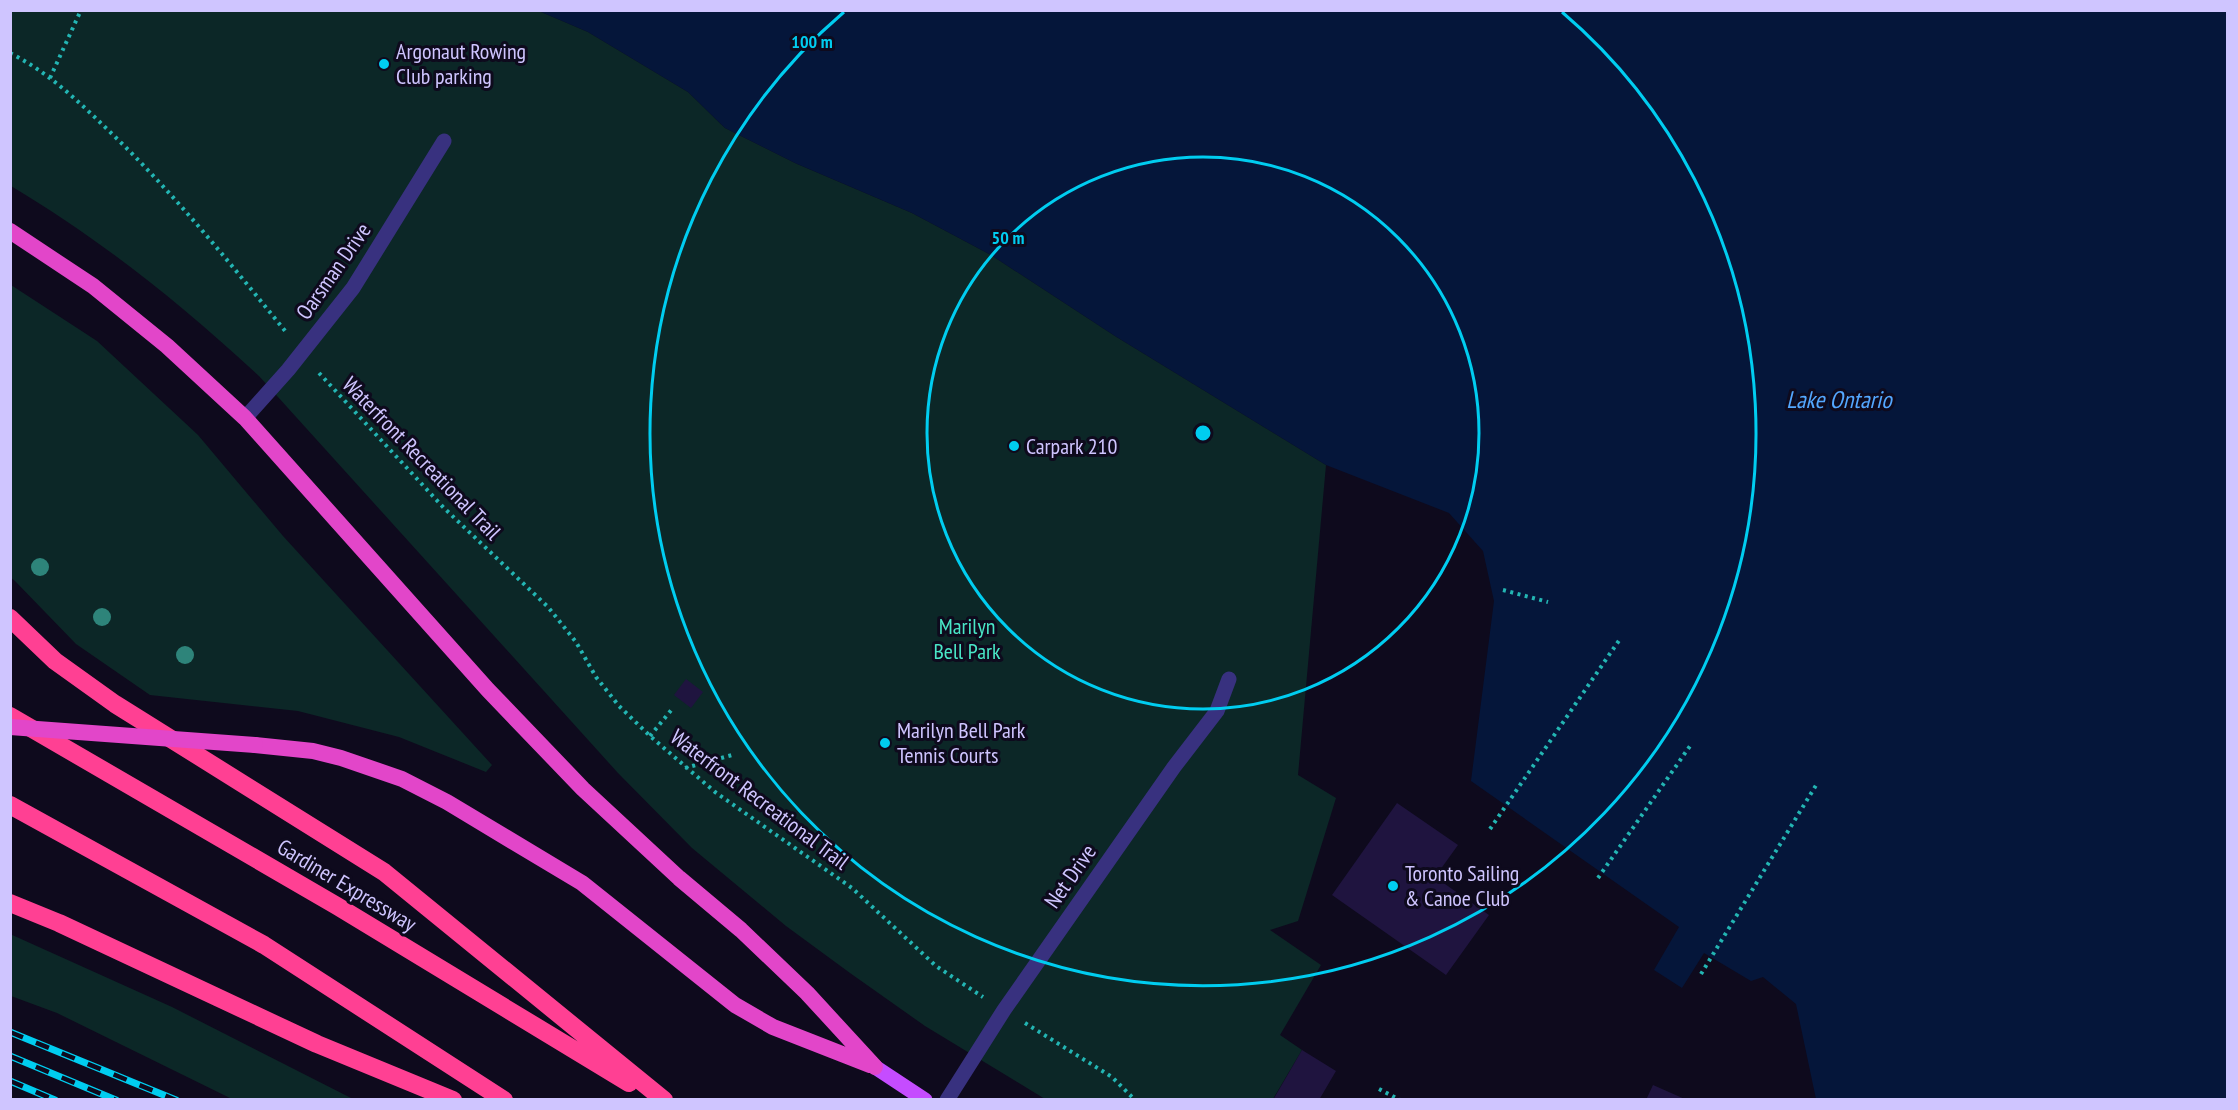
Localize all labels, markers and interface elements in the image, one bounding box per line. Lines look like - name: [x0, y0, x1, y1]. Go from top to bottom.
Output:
- text: 100 m: [791, 30, 833, 53]
- place label: Argonaut Rowing Club parking: [396, 37, 526, 90]
- marker: Argonaut Rowing Club parking: [377, 57, 391, 71]
- street label: Oarsman Drive: [289, 217, 377, 325]
- text: 50 m: [992, 226, 1024, 249]
- street label: Waterfront Recreational Trail: [337, 370, 508, 546]
- water label: Lake Ontario: [1786, 384, 1893, 415]
- centre of rings: [1193, 423, 1213, 443]
- place label: Carpark 210: [1026, 432, 1117, 460]
- marker: Carpark 210: [1007, 439, 1021, 453]
- park label: Marilyn Bell Park: [933, 612, 1001, 665]
- place label: Marilyn Bell Park Tennis Courts: [897, 716, 1026, 769]
- street label: Waterfront Recreational Trail: [665, 723, 856, 876]
- marker: Marilyn Bell Park Tennis Courts: [878, 736, 892, 750]
- street label: Gardiner Expressway: [272, 832, 422, 938]
- street label: Net Drive: [1038, 839, 1102, 913]
- place label: Toronto Sailing & Canoe Club: [1405, 859, 1519, 912]
- marker: Toronto Sailing & Canoe Club: [1386, 879, 1400, 893]

